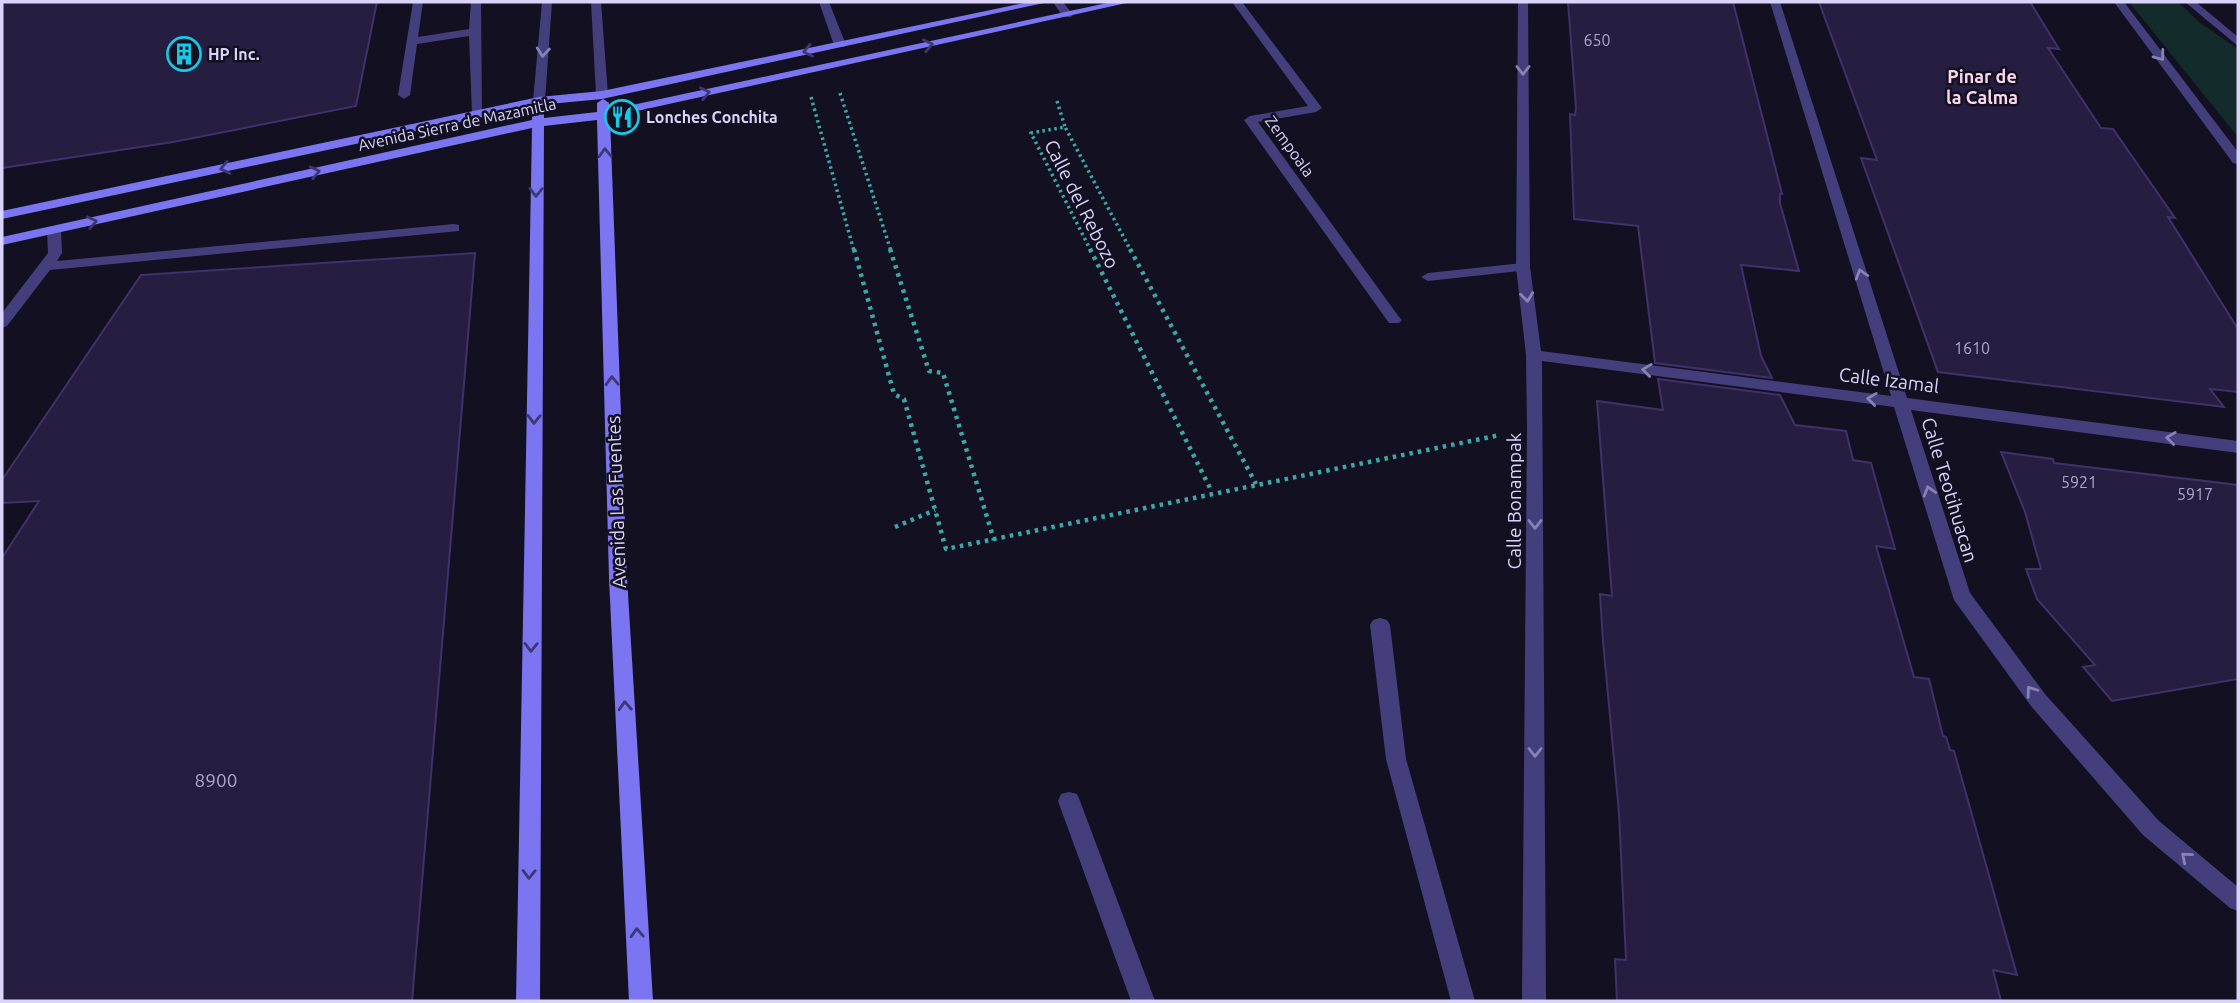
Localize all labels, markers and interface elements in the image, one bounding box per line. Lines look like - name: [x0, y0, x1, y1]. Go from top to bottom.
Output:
- house number: 650: [1583, 31, 1611, 49]
- building icon: HP Inc.: [165, 35, 203, 73]
- one-way arrow: [922, 38, 934, 53]
- one-way arrow: [802, 43, 814, 58]
- place label: HP Inc.: [208, 45, 260, 63]
- one-way arrow: [536, 46, 551, 57]
- one-way arrow: [2152, 48, 2165, 61]
- one-way arrow: [1515, 65, 1531, 76]
- district label: Pinar de la Calma: [1946, 66, 2018, 107]
- one-way arrow: [699, 86, 711, 101]
- street label: Avenida Sierra de Mazamitla: [356, 94, 558, 154]
- restaurant icon: Lonches Conchita: [603, 98, 641, 136]
- place label: Lonches Conchita: [646, 108, 778, 126]
- street label: Zempoala: [1262, 112, 1318, 180]
- street label: Calle del Rebozo: [1040, 136, 1124, 272]
- one-way arrow: [597, 148, 613, 158]
- one-way arrow: [219, 159, 231, 174]
- one-way arrow: [308, 166, 320, 181]
- one-way arrow: [528, 186, 543, 197]
- one-way arrow: [86, 215, 98, 230]
- one-way arrow: [1854, 268, 1869, 280]
- one-way arrow: [1519, 291, 1534, 303]
- house number: 1610: [1954, 339, 1990, 357]
- one-way arrow: [1641, 362, 1652, 377]
- street label: Calle Izamal: [1838, 363, 1940, 397]
- one-way arrow: [604, 375, 620, 385]
- one-way arrow: [1866, 392, 1878, 407]
- one-way arrow: [526, 414, 541, 425]
- street label: Avenida Las Fuentes: [602, 415, 630, 589]
- street label: Calle Teotihuacan: [1917, 415, 1983, 565]
- one-way arrow: [2165, 431, 2176, 446]
- street label: Calle Bonampak: [1503, 432, 1525, 569]
- house number: 5921: [2061, 473, 2097, 491]
- one-way arrow: [1922, 485, 1937, 497]
- house number: 5917: [2177, 485, 2213, 503]
- one-way arrow: [1527, 520, 1543, 530]
- one-way arrow: [524, 641, 539, 652]
- one-way arrow: [2027, 686, 2039, 699]
- one-way arrow: [618, 700, 633, 711]
- one-way arrow: [1527, 747, 1543, 758]
- house number: 8900: [195, 769, 237, 791]
- one-way arrow: [2181, 853, 2194, 865]
- one-way arrow: [522, 869, 537, 880]
- one-way arrow: [630, 927, 645, 938]

